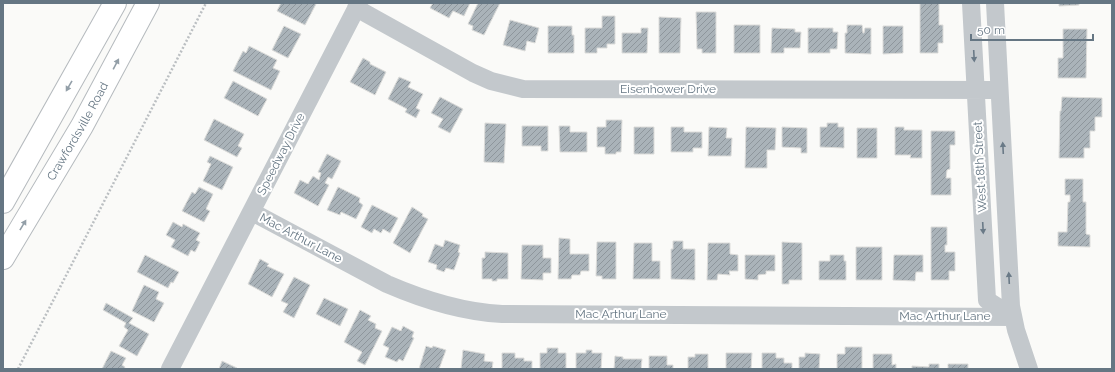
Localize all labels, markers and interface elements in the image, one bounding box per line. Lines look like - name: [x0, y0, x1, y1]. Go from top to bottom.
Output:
- scale bar: [971, 16, 1093, 42]
- text: 50 m: [977, 23, 1005, 37]
- one-way arrow: [970, 50, 977, 62]
- one-way arrow: [113, 58, 119, 70]
- street label: Crawfordsville Road: [44, 80, 111, 183]
- one-way arrow: [66, 80, 73, 92]
- street label: Eisenhower Drive: [620, 82, 716, 96]
- street label: Speedway Drive: [254, 111, 308, 197]
- street label: West 18th Street: [971, 121, 989, 213]
- one-way arrow: [999, 142, 1006, 154]
- street label: Mac Arthur Lane: [257, 210, 345, 266]
- one-way arrow: [20, 219, 27, 231]
- one-way arrow: [979, 222, 986, 234]
- one-way arrow: [1006, 272, 1013, 284]
- street label: Mac Arthur Lane: [575, 307, 667, 321]
- street label: Mac Arthur Lane: [899, 309, 991, 323]

